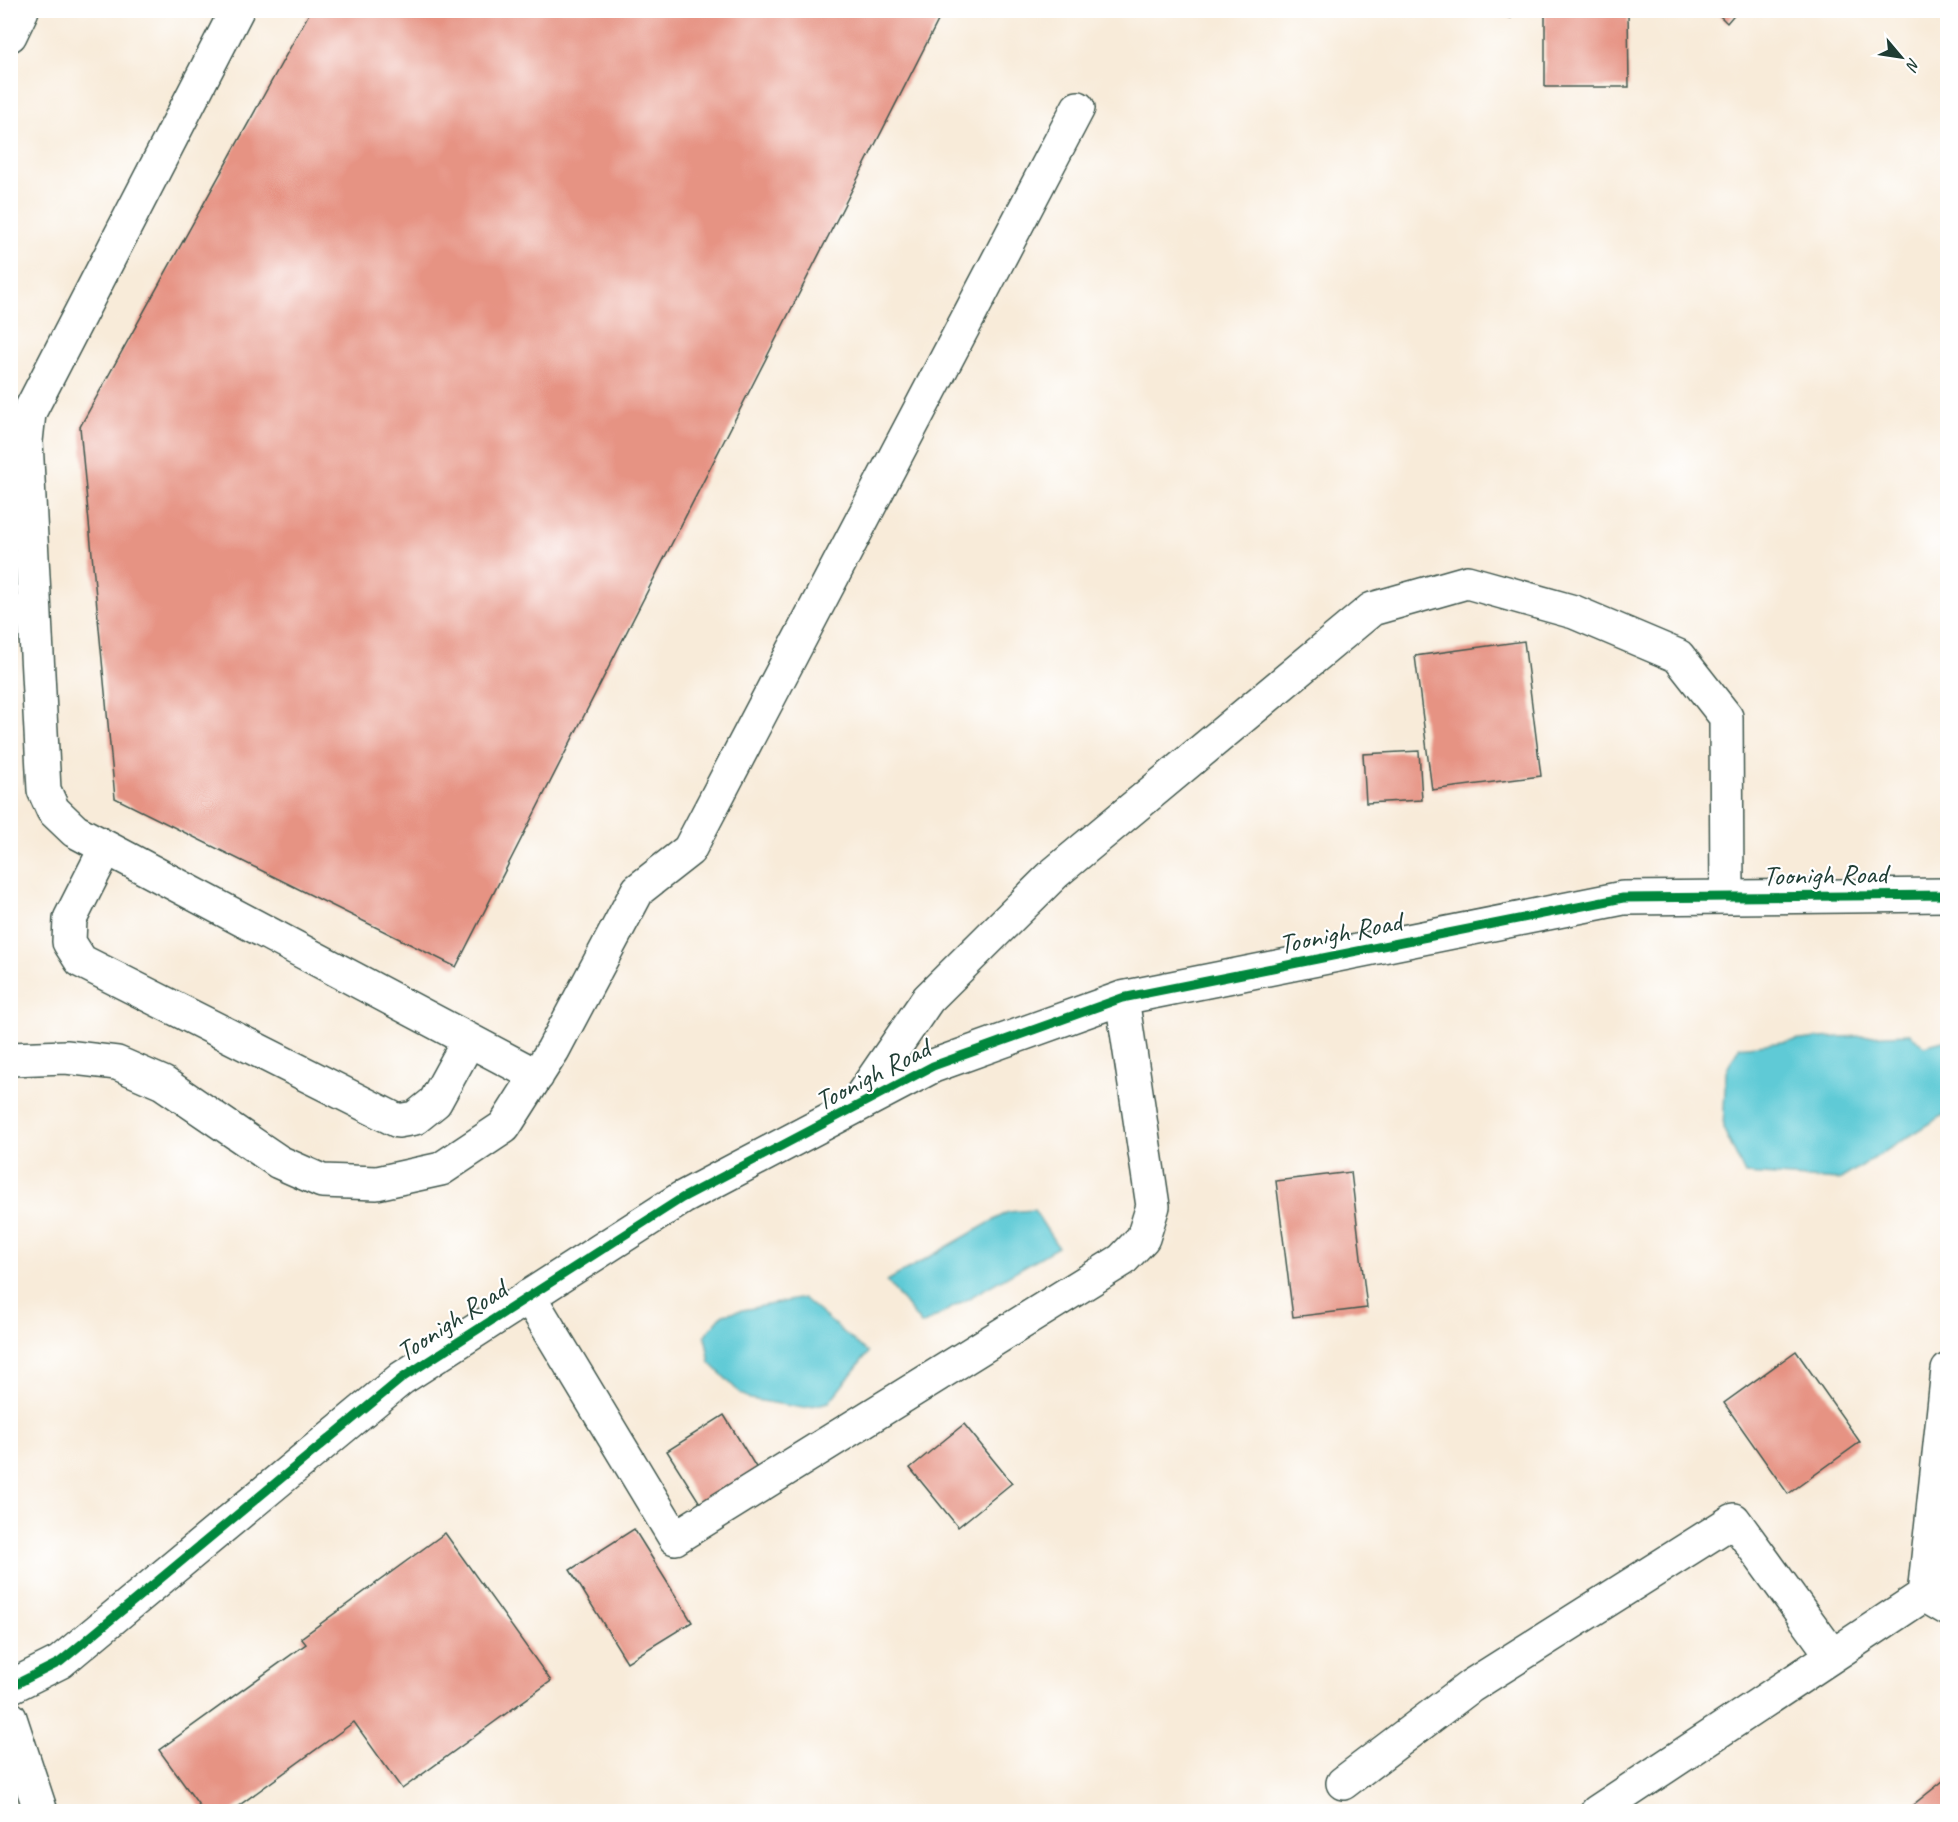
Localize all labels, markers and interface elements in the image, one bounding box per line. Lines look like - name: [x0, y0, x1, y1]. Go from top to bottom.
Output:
- north arrow: [1871, 27, 1931, 87]
- text: N: [1901, 55, 1924, 76]
- street label: Toonigh Road: [1763, 856, 1891, 893]
- street label: Toonigh Road: [1276, 903, 1408, 962]
- street label: Toonigh Road: [809, 1029, 939, 1118]
- street label: Toonigh Road: [390, 1270, 516, 1369]

